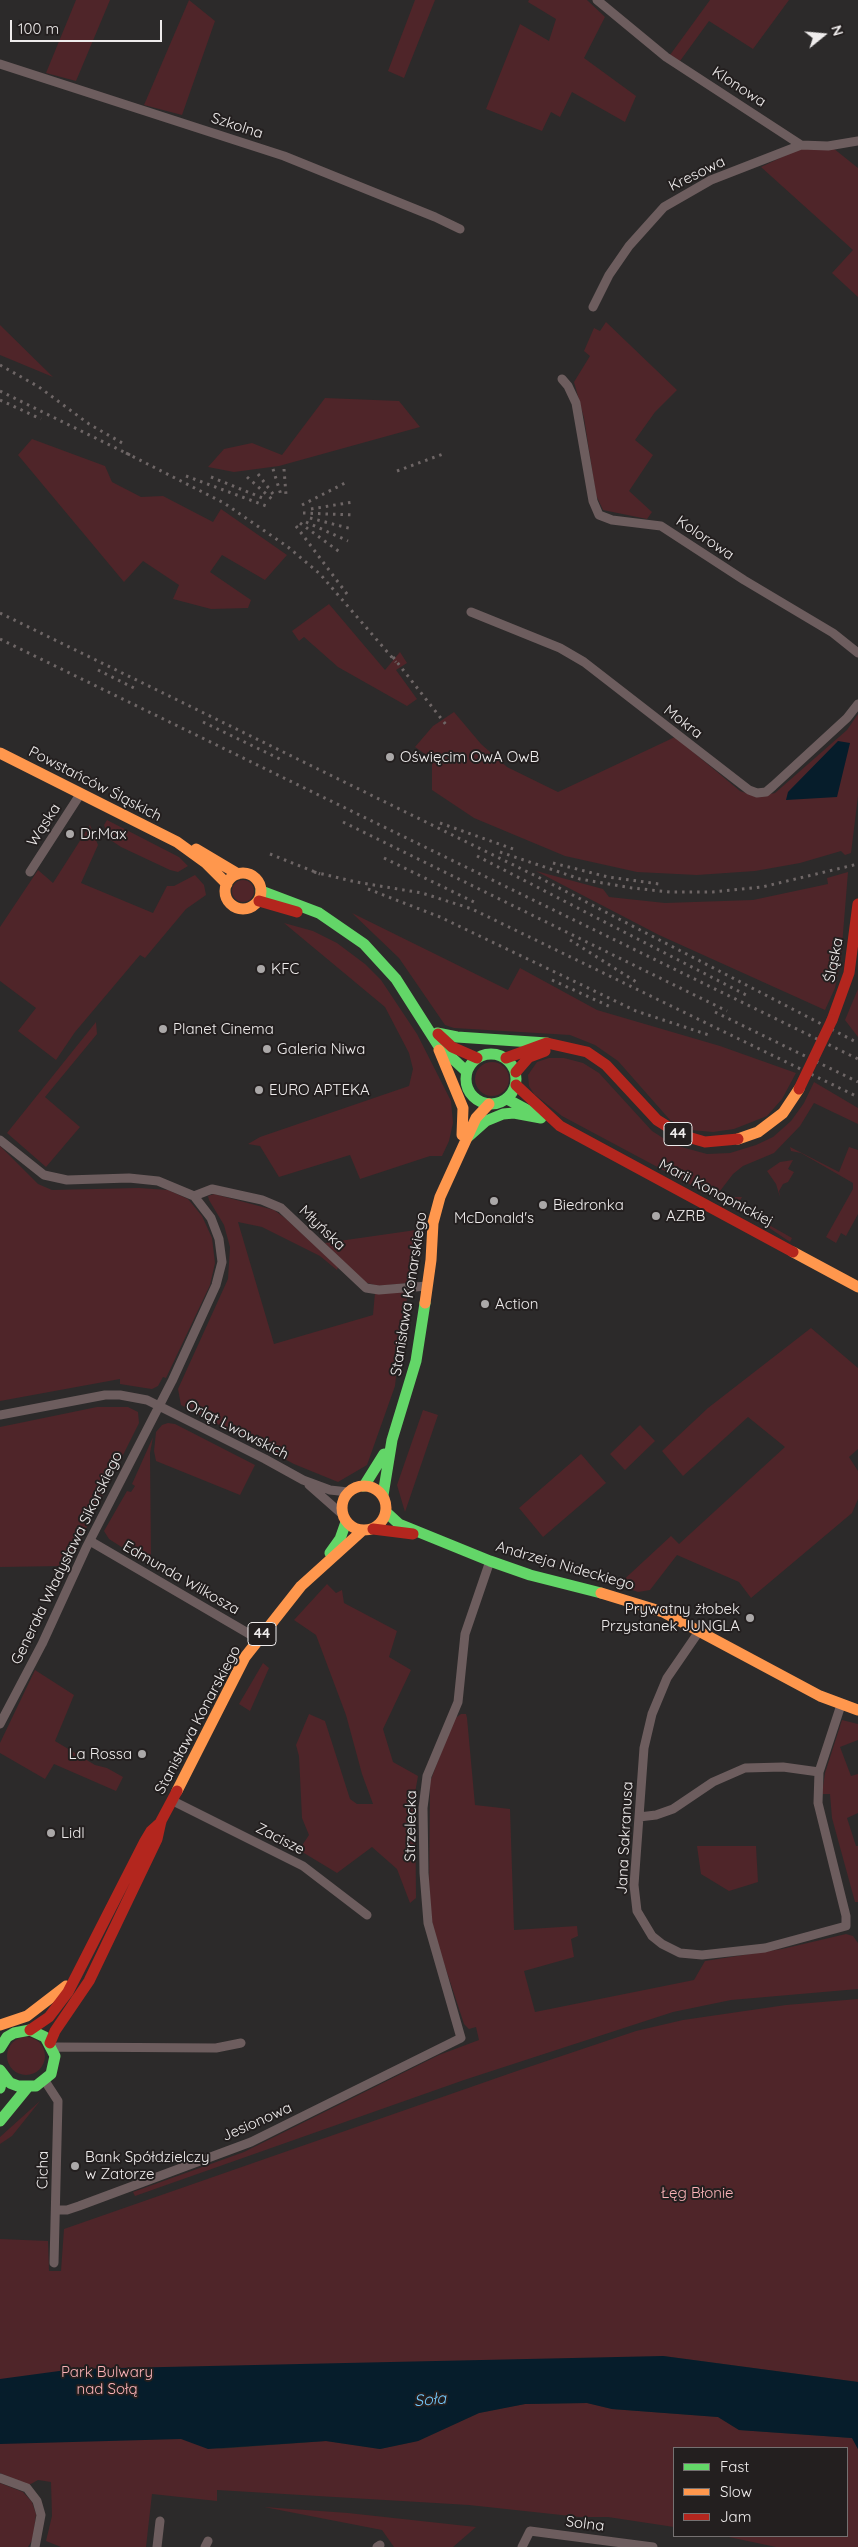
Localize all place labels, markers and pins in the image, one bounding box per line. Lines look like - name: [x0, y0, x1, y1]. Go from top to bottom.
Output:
- place label: Oświęcim OwA OwB: [400, 748, 539, 766]
- marker: Oświęcim OwA OwB: [384, 751, 396, 763]
- place label: Dr.Max: [80, 825, 126, 843]
- marker: Dr.Max: [64, 828, 76, 840]
- place label: KFC: [271, 960, 299, 978]
- marker: KFC: [255, 963, 267, 975]
- place label: Planet Cinema: [173, 1020, 274, 1038]
- marker: Planet Cinema: [157, 1023, 169, 1035]
- place label: Galeria Niwa: [277, 1040, 365, 1058]
- marker: Galeria Niwa: [261, 1043, 273, 1055]
- place label: EURO APTEKA: [269, 1081, 370, 1099]
- marker: EURO APTEKA: [253, 1084, 265, 1096]
- marker: McDonald's: [488, 1195, 500, 1207]
- place label: Biedronka: [553, 1196, 624, 1214]
- marker: Biedronka: [537, 1199, 549, 1211]
- place label: AZRB: [666, 1207, 705, 1225]
- place label: McDonald's: [454, 1209, 534, 1227]
- marker: AZRB: [650, 1210, 662, 1222]
- place label: Action: [495, 1295, 538, 1313]
- marker: Action: [479, 1298, 491, 1310]
- place label: Prywatny żłobek Przystanek JUNGLA: [601, 1600, 740, 1635]
- marker: Prywatny żłobek Przystanek JUNGLA: [744, 1612, 756, 1624]
- place label: La Rossa: [69, 1745, 132, 1763]
- marker: La Rossa: [136, 1748, 148, 1760]
- place label: Lidl: [61, 1824, 85, 1842]
- marker: Lidl: [45, 1827, 57, 1839]
- place label: Bank Spółdzielczy w Zatorze: [85, 2148, 209, 2183]
- marker: Bank Spółdzielczy w Zatorze: [69, 2160, 81, 2172]

